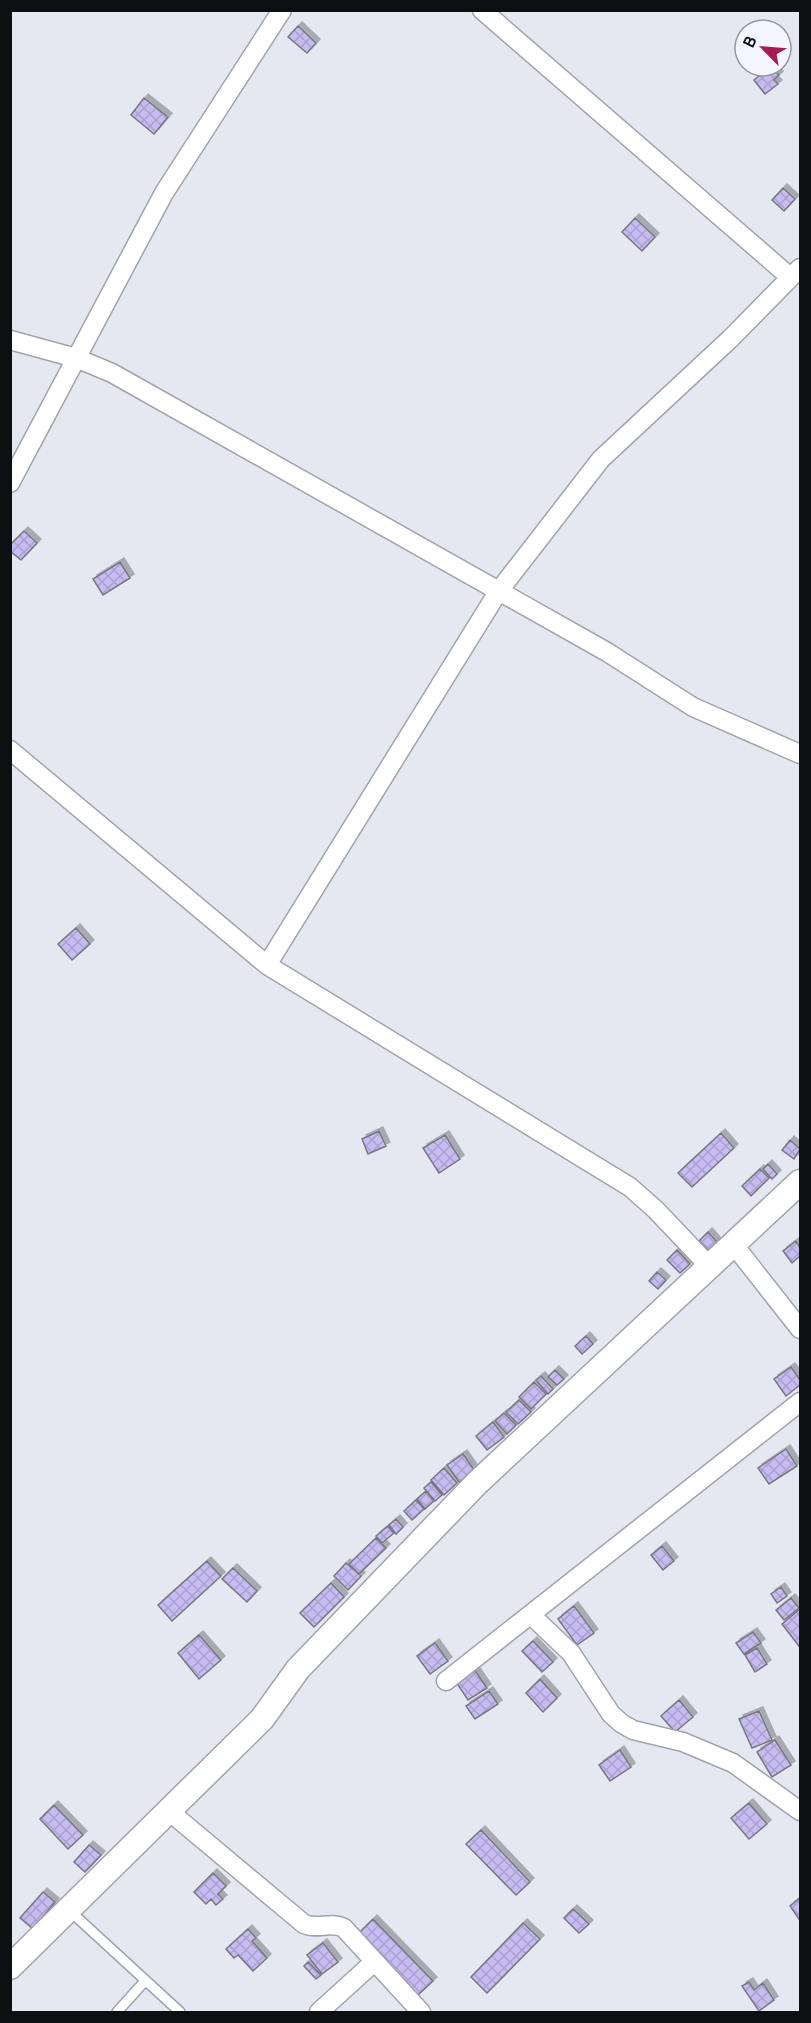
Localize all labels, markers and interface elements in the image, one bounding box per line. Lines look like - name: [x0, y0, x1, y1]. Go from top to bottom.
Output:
- north arrow: [733, 18, 793, 78]
- text: B: [737, 32, 762, 51]

